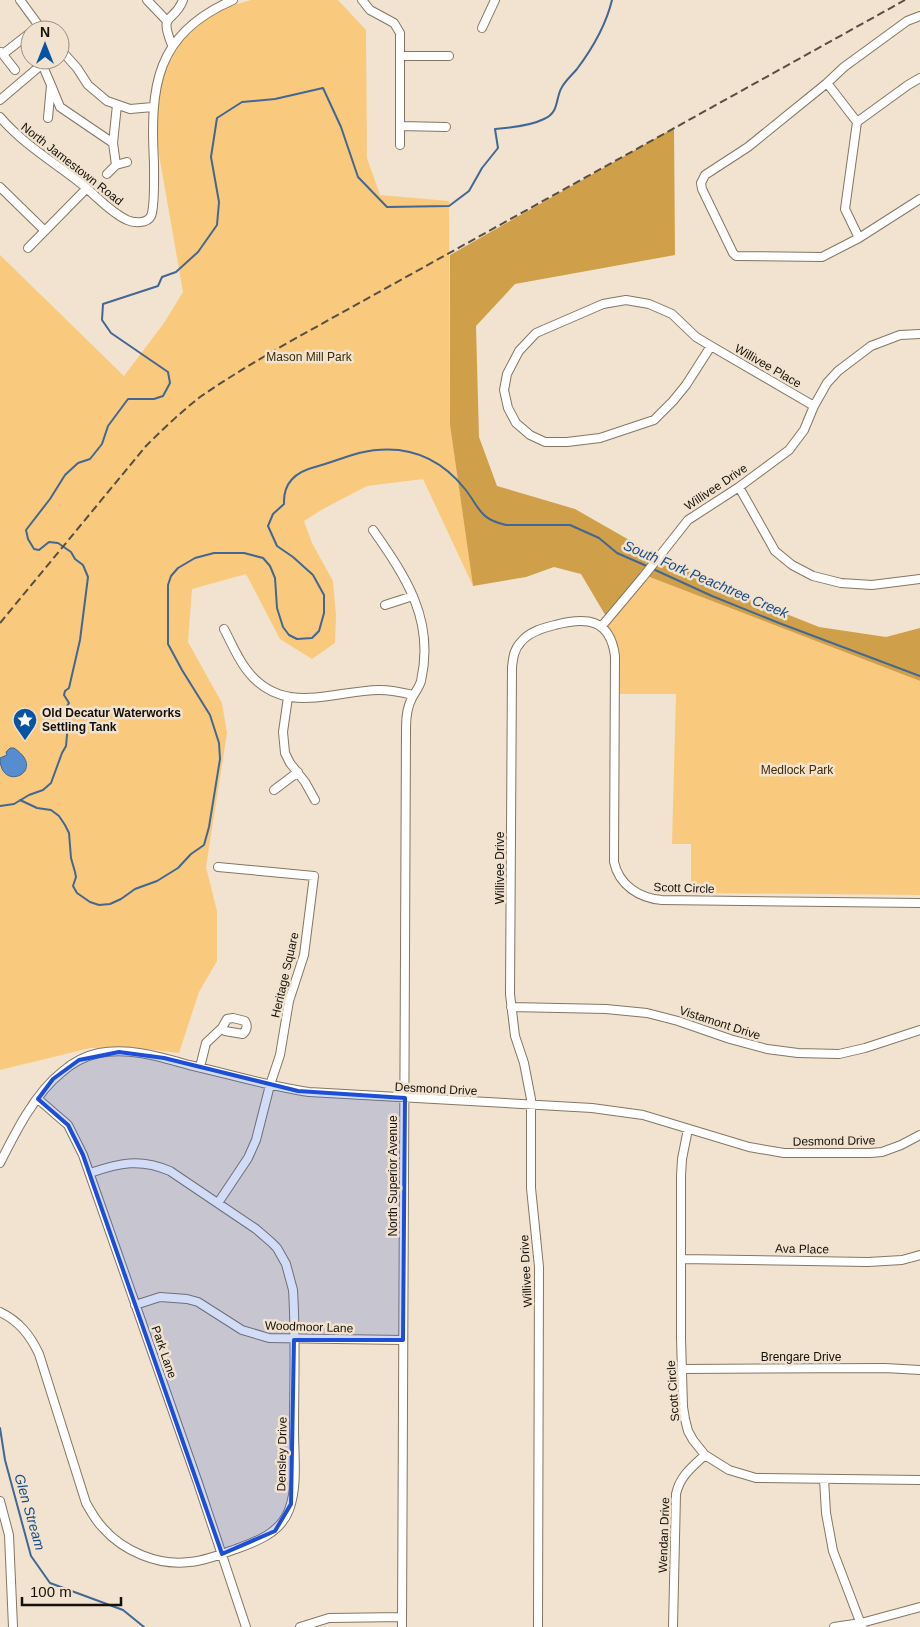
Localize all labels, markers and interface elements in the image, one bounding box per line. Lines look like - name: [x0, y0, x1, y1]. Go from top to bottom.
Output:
- north arrow: [20, 20, 70, 70]
- text: N: [40, 24, 50, 40]
- street label: North Jamestown Road: [18, 120, 126, 208]
- street label: Willivee Place: [732, 341, 804, 391]
- park label: Mason Mill Park: [266, 350, 353, 364]
- street label: Willivee Drive: [682, 461, 750, 513]
- water label: South Fork Peachtree Creek: [621, 537, 792, 621]
- place label: Old Decatur Waterworks Settling Tank: [42, 706, 181, 734]
- place icon: Old Decatur Waterworks Settling Tank: [12, 707, 38, 741]
- park label: Medlock Park: [761, 763, 834, 777]
- street label: Willivee Drive: [493, 831, 507, 904]
- street label: Scott Circle: [653, 880, 715, 896]
- street label: Heritage Square: [268, 931, 302, 1019]
- street label: Vistamont Drive: [678, 1003, 763, 1043]
- street label: Desmond Drive: [394, 1080, 478, 1098]
- street label: North Superior Avenue: [386, 1115, 400, 1237]
- street label: Desmond Drive: [793, 1133, 876, 1149]
- street label: Willivee Drive: [517, 1234, 535, 1308]
- street label: Ava Place: [775, 1242, 829, 1256]
- street label: Woodmoor Lane: [265, 1318, 354, 1336]
- street label: Park Lane: [148, 1324, 180, 1380]
- street label: Brengare Drive: [761, 1350, 842, 1364]
- street label: Scott Circle: [664, 1360, 682, 1422]
- street label: Densley Drive: [274, 1416, 290, 1491]
- water label: Glen Stream: [11, 1472, 49, 1552]
- street label: Wendan Drive: [656, 1497, 672, 1573]
- scale bar: [22, 1574, 121, 1606]
- text: 100 m: [30, 1583, 72, 1600]

